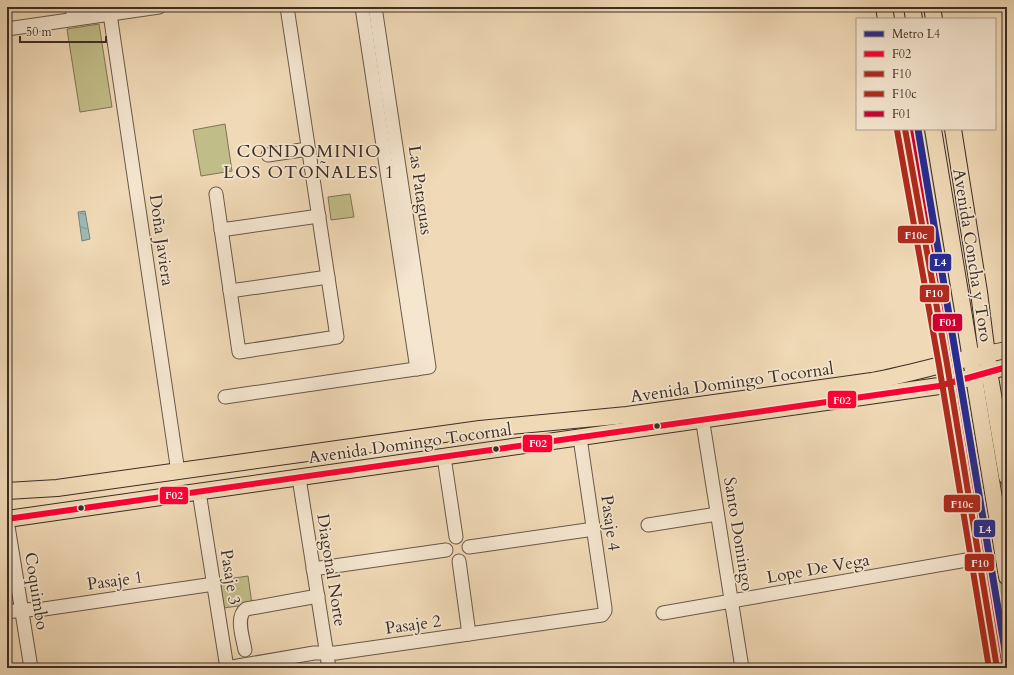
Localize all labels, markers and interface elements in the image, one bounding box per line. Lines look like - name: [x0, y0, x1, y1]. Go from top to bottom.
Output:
- scale bar: [20, 18, 106, 44]
- legend: [856, 18, 996, 130]
- text: 50 m: [26, 24, 53, 40]
- text: Metro L4: [892, 26, 940, 42]
- text: F02: [892, 46, 911, 62]
- text: F10: [892, 66, 911, 82]
- text: F10c: [892, 86, 917, 102]
- text: F01: [892, 106, 911, 122]
- district label: CONDOMINIO LOS OTOÑALES 1: [223, 139, 395, 185]
- street label: Las Pataguas: [403, 144, 438, 236]
- street label: Avenida Concha y Toro: [947, 167, 998, 343]
- street label: Doña Javiera: [144, 193, 179, 288]
- line badge: F10c: [897, 225, 935, 244]
- text: F10c: [904, 228, 928, 243]
- line badge: L4: [929, 253, 952, 272]
- text: L4: [934, 255, 947, 270]
- line badge: F10: [919, 284, 950, 303]
- text: F10: [925, 286, 943, 301]
- line badge: F01: [932, 313, 963, 332]
- text: F01: [939, 315, 957, 330]
- street label: Avenida Domingo Tocornal: [629, 357, 836, 408]
- line badge: F02: [827, 390, 857, 409]
- text: F02: [833, 393, 851, 408]
- street label: Avenida Domingo Tocornal: [307, 418, 514, 469]
- unlabelled marker: [652, 421, 662, 431]
- line badge: F02: [522, 434, 553, 453]
- text: F02: [529, 436, 547, 451]
- unlabelled marker: [491, 444, 501, 454]
- street label: Santo Domingo: [718, 475, 759, 593]
- line badge: F02: [159, 486, 189, 505]
- text: F02: [165, 488, 183, 503]
- street label: Pasaje 4: [595, 494, 626, 553]
- line badge: F10c: [943, 494, 981, 513]
- text: F10c: [950, 497, 974, 512]
- unlabelled marker: [76, 503, 86, 513]
- street label: Diagonal Norte: [311, 512, 352, 628]
- line badge: L4: [973, 519, 996, 538]
- text: L4: [979, 522, 992, 537]
- street label: Pasaje 3: [215, 548, 246, 607]
- street label: Lope De Vega: [765, 548, 872, 589]
- street label: Coquimbo: [19, 551, 54, 631]
- line badge: F10: [964, 553, 995, 572]
- text: F10: [971, 556, 989, 571]
- street label: Pasaje 1: [86, 565, 145, 596]
- street label: Pasaje 2: [384, 609, 443, 640]

